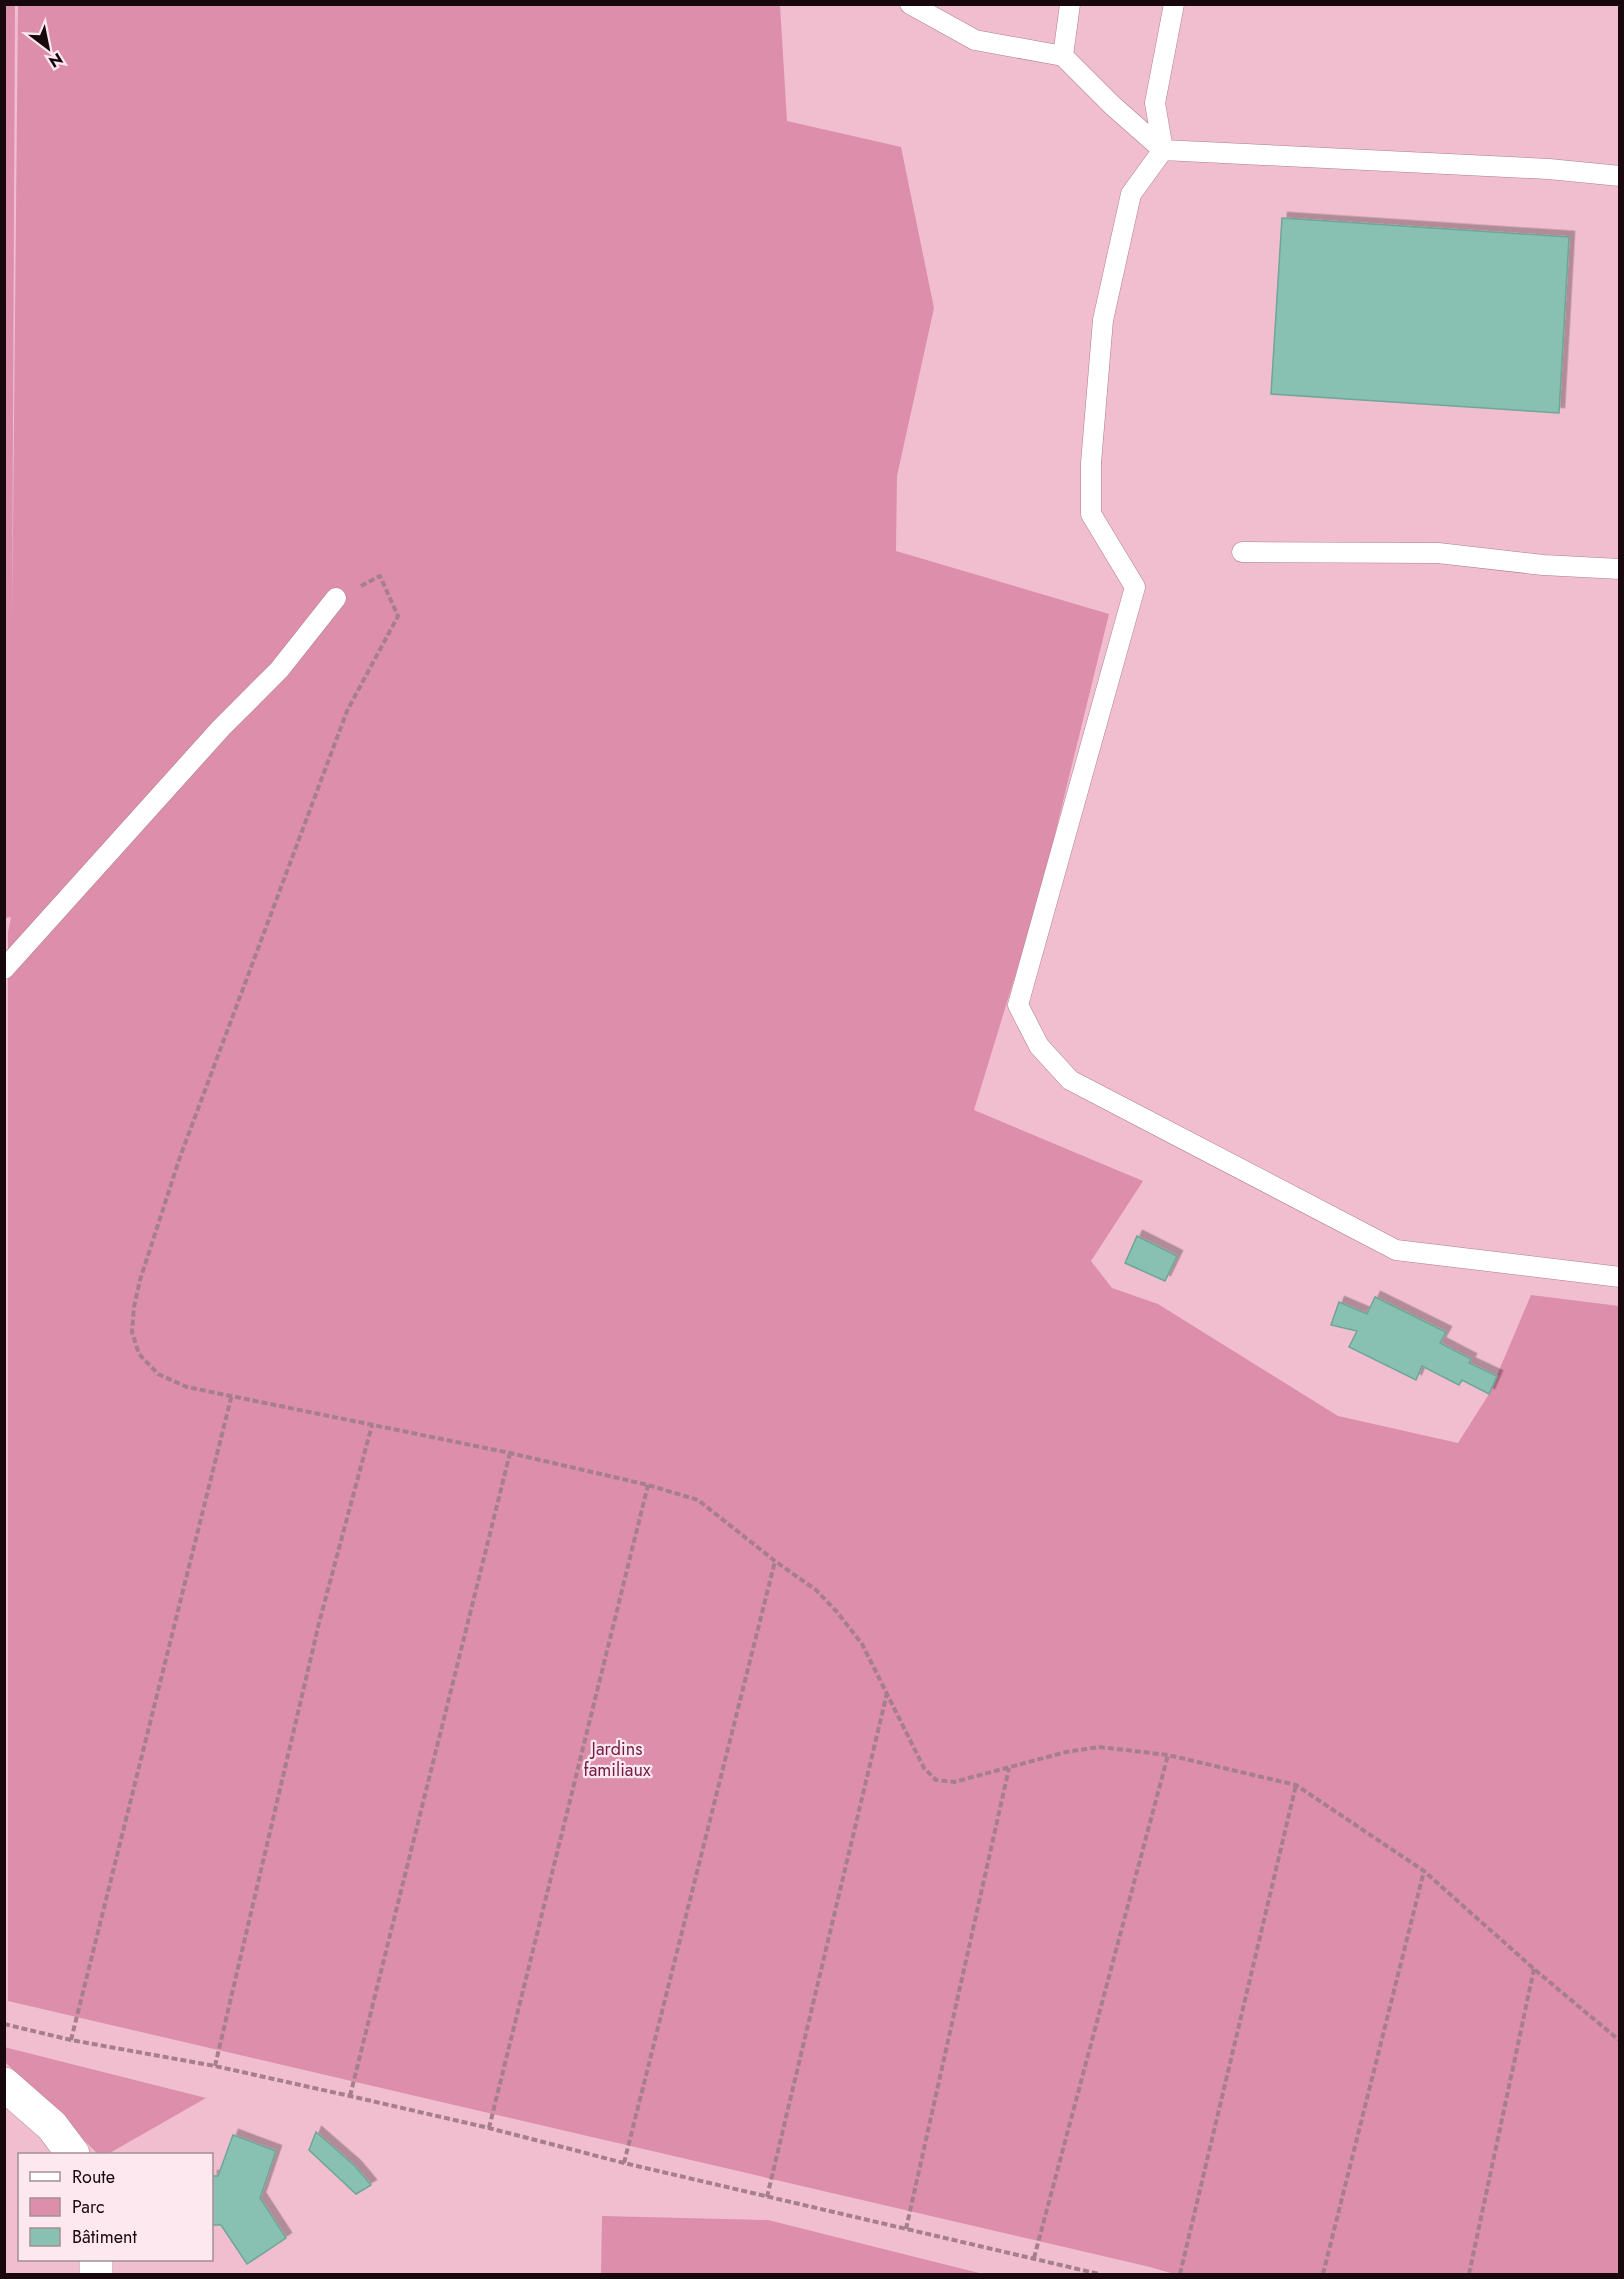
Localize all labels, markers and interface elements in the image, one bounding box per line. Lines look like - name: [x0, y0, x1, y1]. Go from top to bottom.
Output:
- north arrow: [18, 18, 78, 78]
- text: N: [44, 47, 67, 73]
- park label: Jardins familiaux: [583, 1736, 651, 1783]
- legend: [18, 2153, 213, 2261]
- text: Route: [72, 2164, 115, 2190]
- text: Parc: [72, 2194, 105, 2220]
- text: Bâtiment: [72, 2224, 138, 2250]

